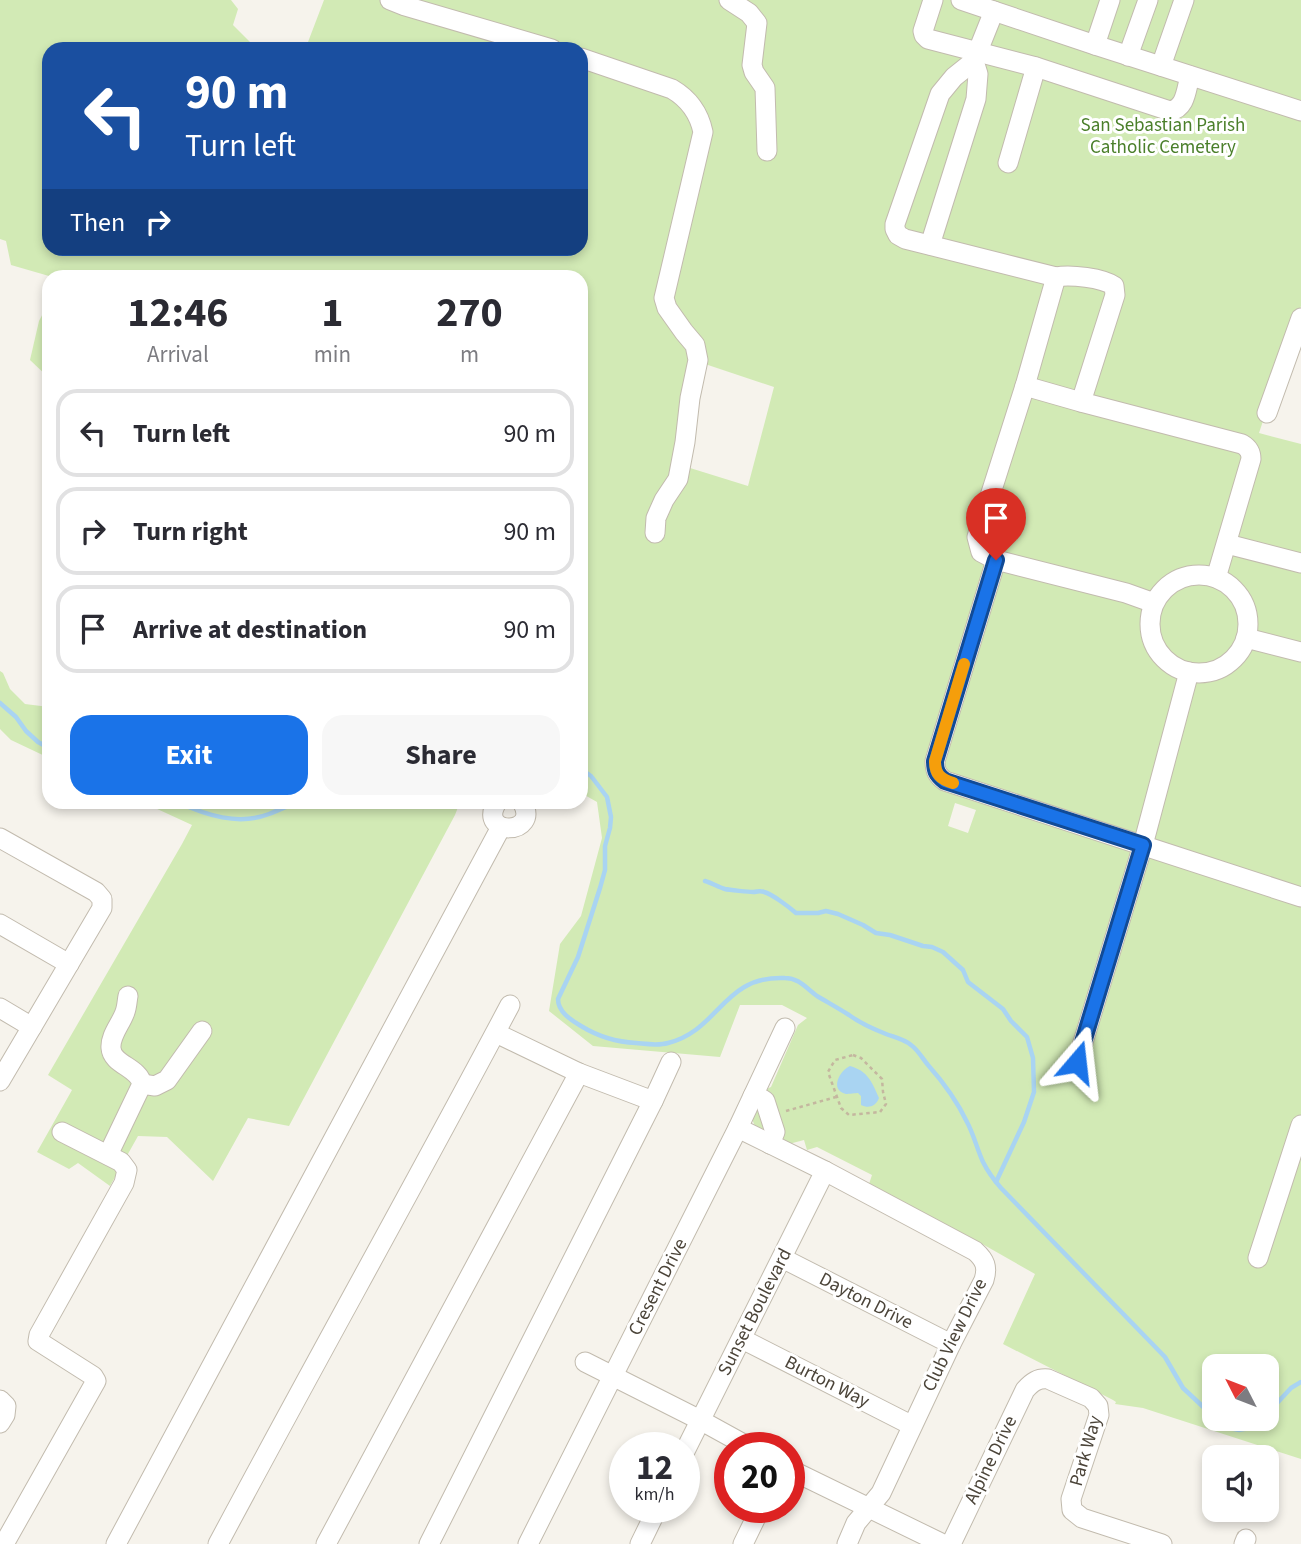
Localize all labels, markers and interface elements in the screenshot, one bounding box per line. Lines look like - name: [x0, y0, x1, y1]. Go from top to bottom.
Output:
- text: 90 m: [185, 58, 289, 128]
- icon: left: [70, 70, 161, 161]
- park label: San Sebastian Parish Catholic Cemetery: [1081, 112, 1245, 161]
- text: Turn left: [185, 123, 296, 169]
- icon: right: [139, 203, 177, 241]
- text: Then: [70, 204, 125, 241]
- text: 12:46: [127, 283, 229, 343]
- text: 1: [321, 283, 343, 343]
- text: 270: [436, 283, 503, 343]
- text: Arrival: [147, 338, 209, 371]
- text: min: [314, 338, 351, 371]
- text: m: [460, 338, 479, 371]
- icon: left: [74, 414, 112, 452]
- text: Turn left: [133, 415, 230, 452]
- text: 90 m: [503, 415, 556, 452]
- pin: [966, 488, 1026, 560]
- icon: arrive: [977, 499, 1015, 537]
- icon: right: [74, 512, 112, 550]
- text: Turn right: [133, 513, 248, 550]
- text: 90 m: [503, 513, 556, 550]
- icon: arrive: [74, 610, 112, 648]
- text: Arrive at destination: [133, 611, 367, 648]
- text: 90 m: [503, 611, 556, 648]
- button: Exit: [70, 715, 308, 795]
- button: Share: [322, 715, 560, 795]
- position arrow: [1040, 1025, 1114, 1099]
- street label: Cresent Drive: [622, 1234, 694, 1340]
- street label: Sunset Boulevard: [711, 1244, 799, 1380]
- street label: Dayton Drive: [814, 1266, 918, 1336]
- street label: Club View Drive: [916, 1274, 994, 1396]
- street label: Burton Way: [780, 1349, 874, 1415]
- north arrow: [1202, 1354, 1279, 1432]
- map controls: [1202, 1354, 1279, 1522]
- street label: Alpine Drive: [958, 1411, 1024, 1509]
- street label: Park Way: [1063, 1412, 1109, 1490]
- speed limit sign: 20: [714, 1432, 805, 1523]
- text: 12: [636, 1443, 673, 1493]
- button: sound: [1202, 1445, 1279, 1522]
- text: km/h: [635, 1482, 674, 1507]

